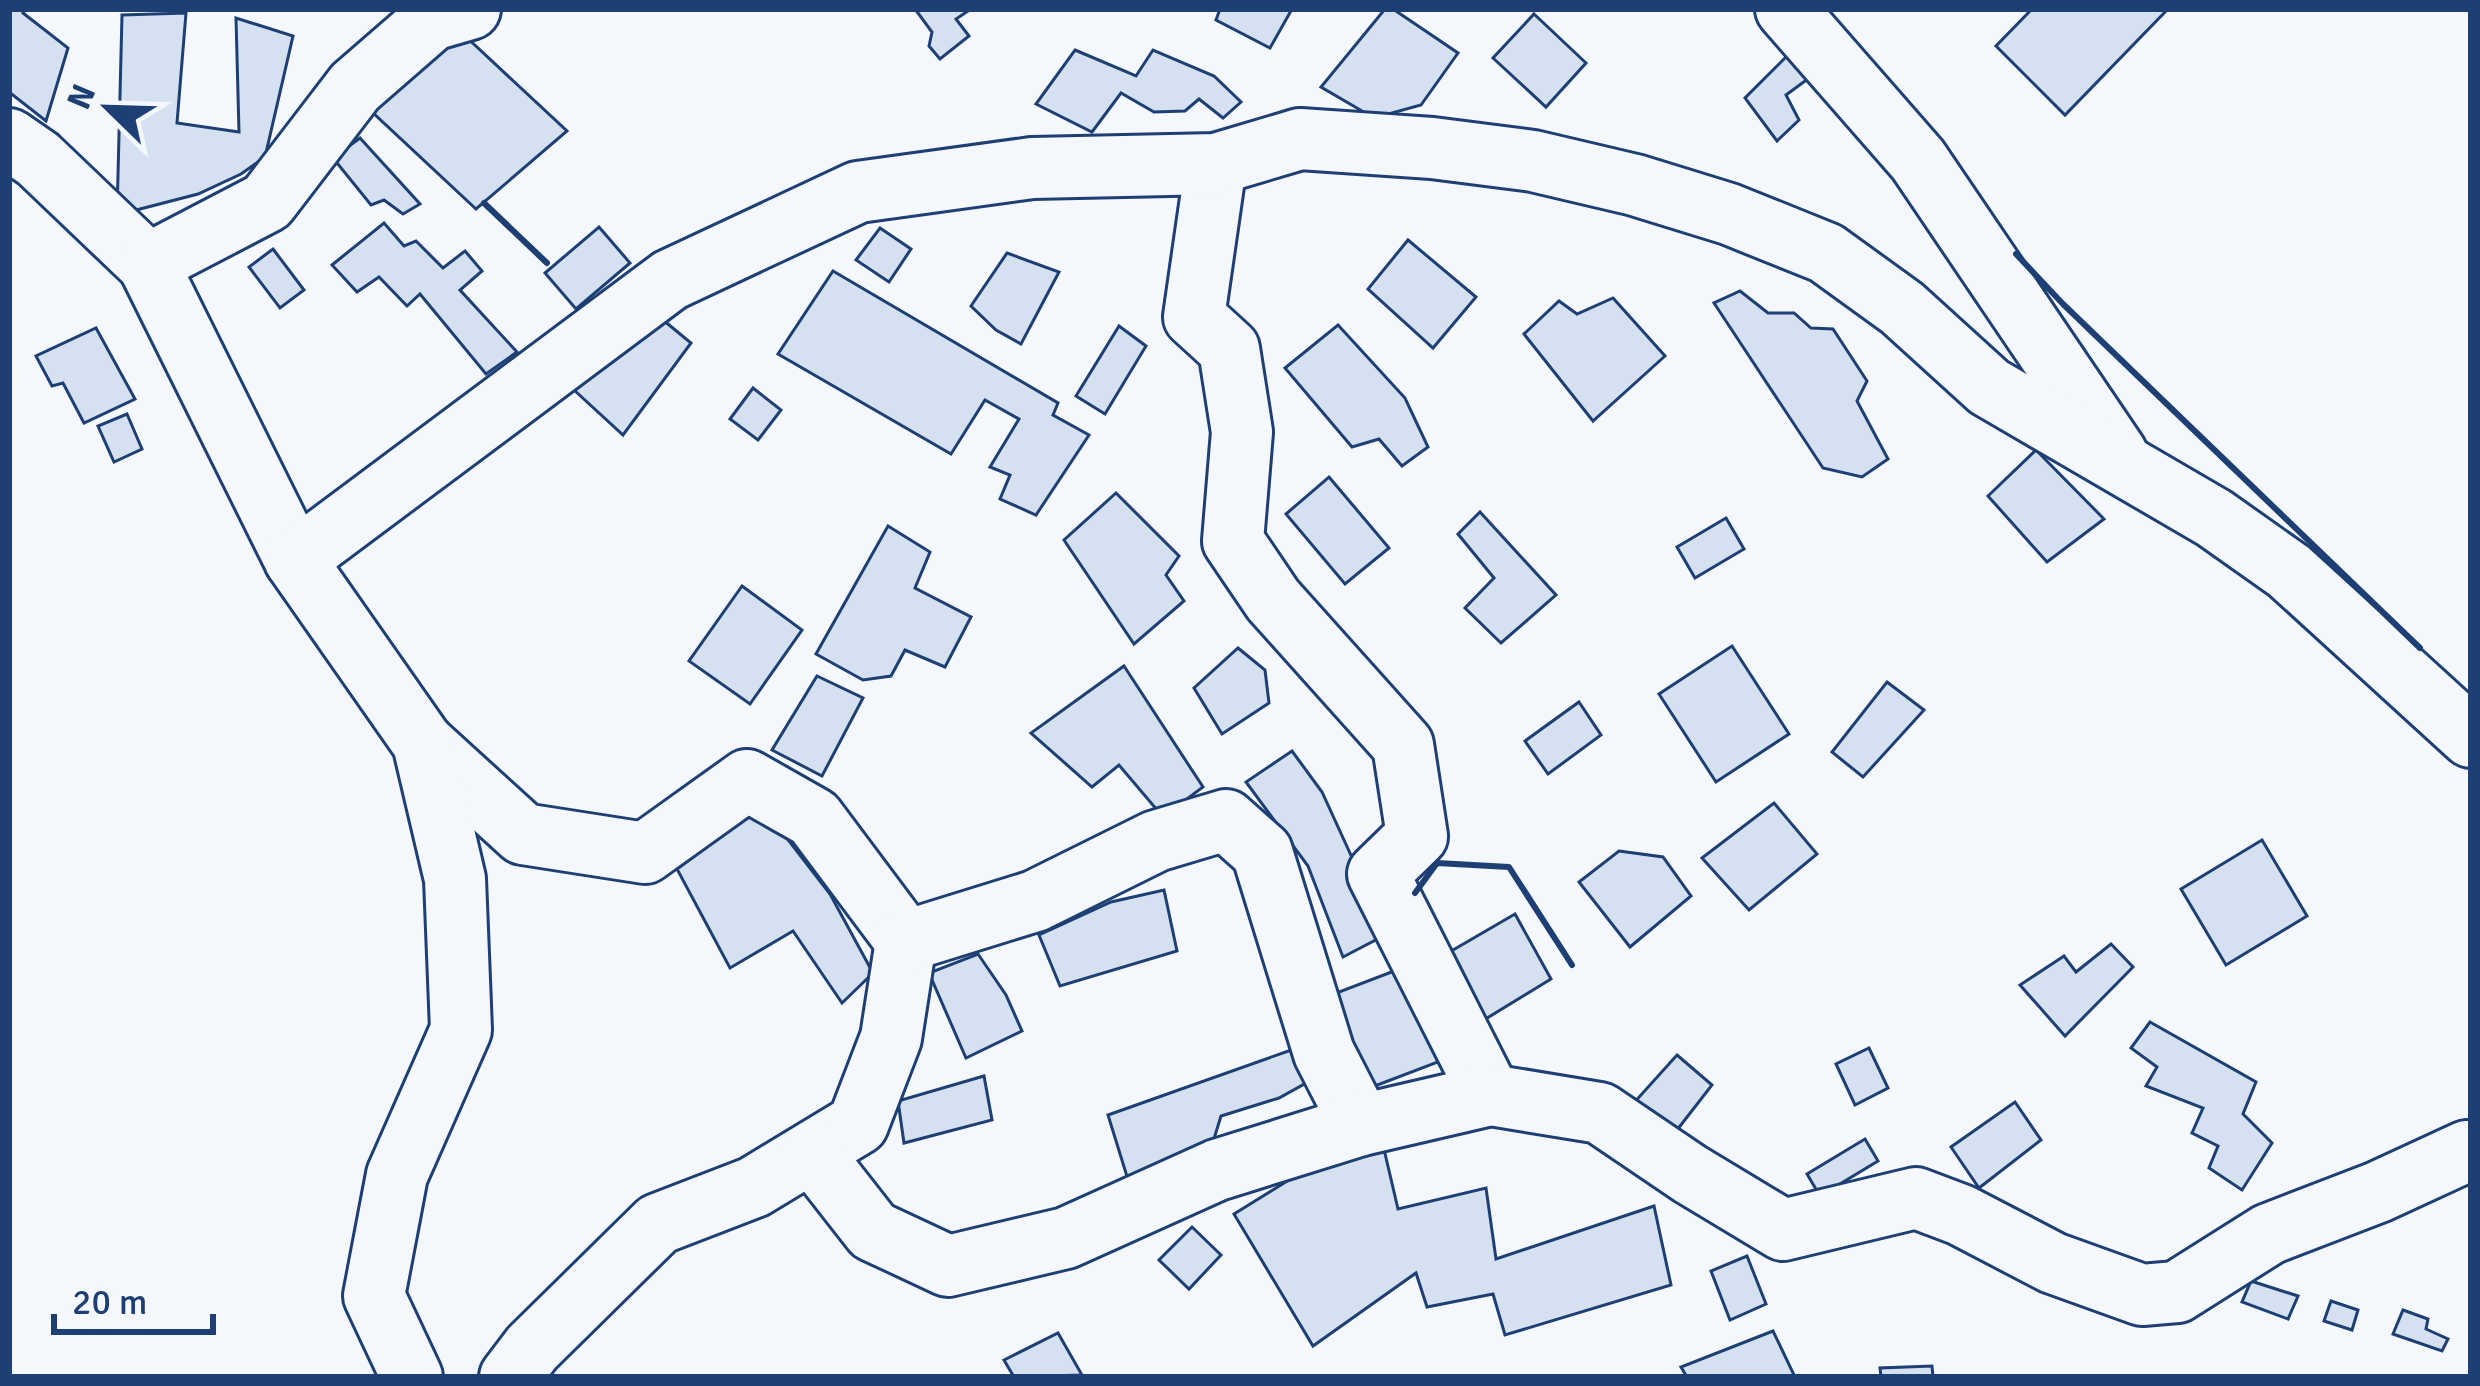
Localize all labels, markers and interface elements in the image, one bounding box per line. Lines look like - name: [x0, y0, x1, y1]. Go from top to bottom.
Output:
- north arrow: [48, 48, 168, 168]
- text: N: [58, 78, 105, 115]
- scale bar: [54, 1260, 213, 1334]
- text: 20 m: [72, 1280, 148, 1325]

